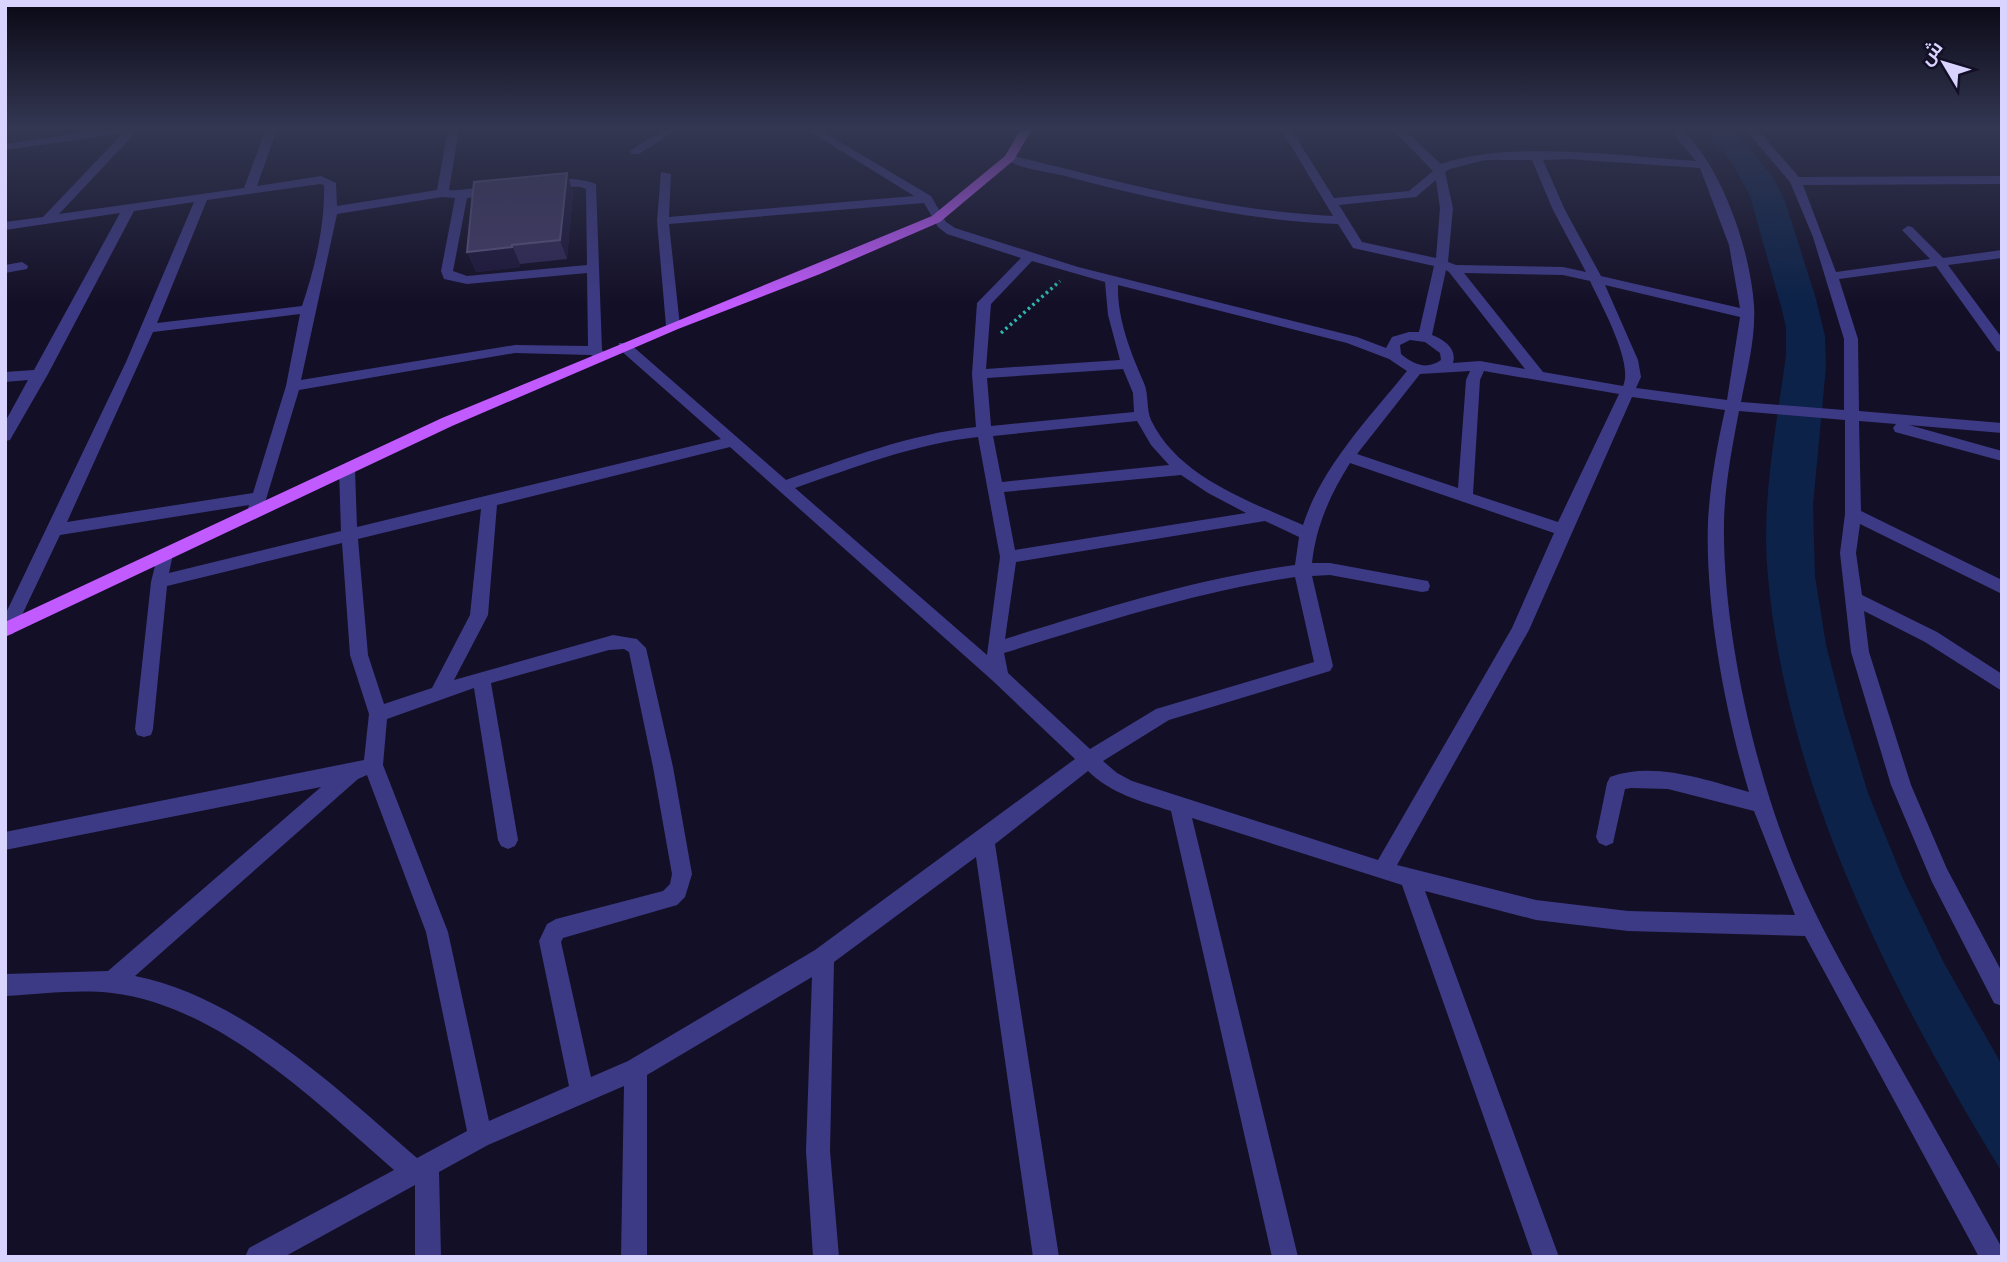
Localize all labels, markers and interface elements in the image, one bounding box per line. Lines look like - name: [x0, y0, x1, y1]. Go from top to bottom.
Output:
- north arrow: [1909, 28, 1979, 98]
- text: ش: [1914, 36, 1948, 70]

